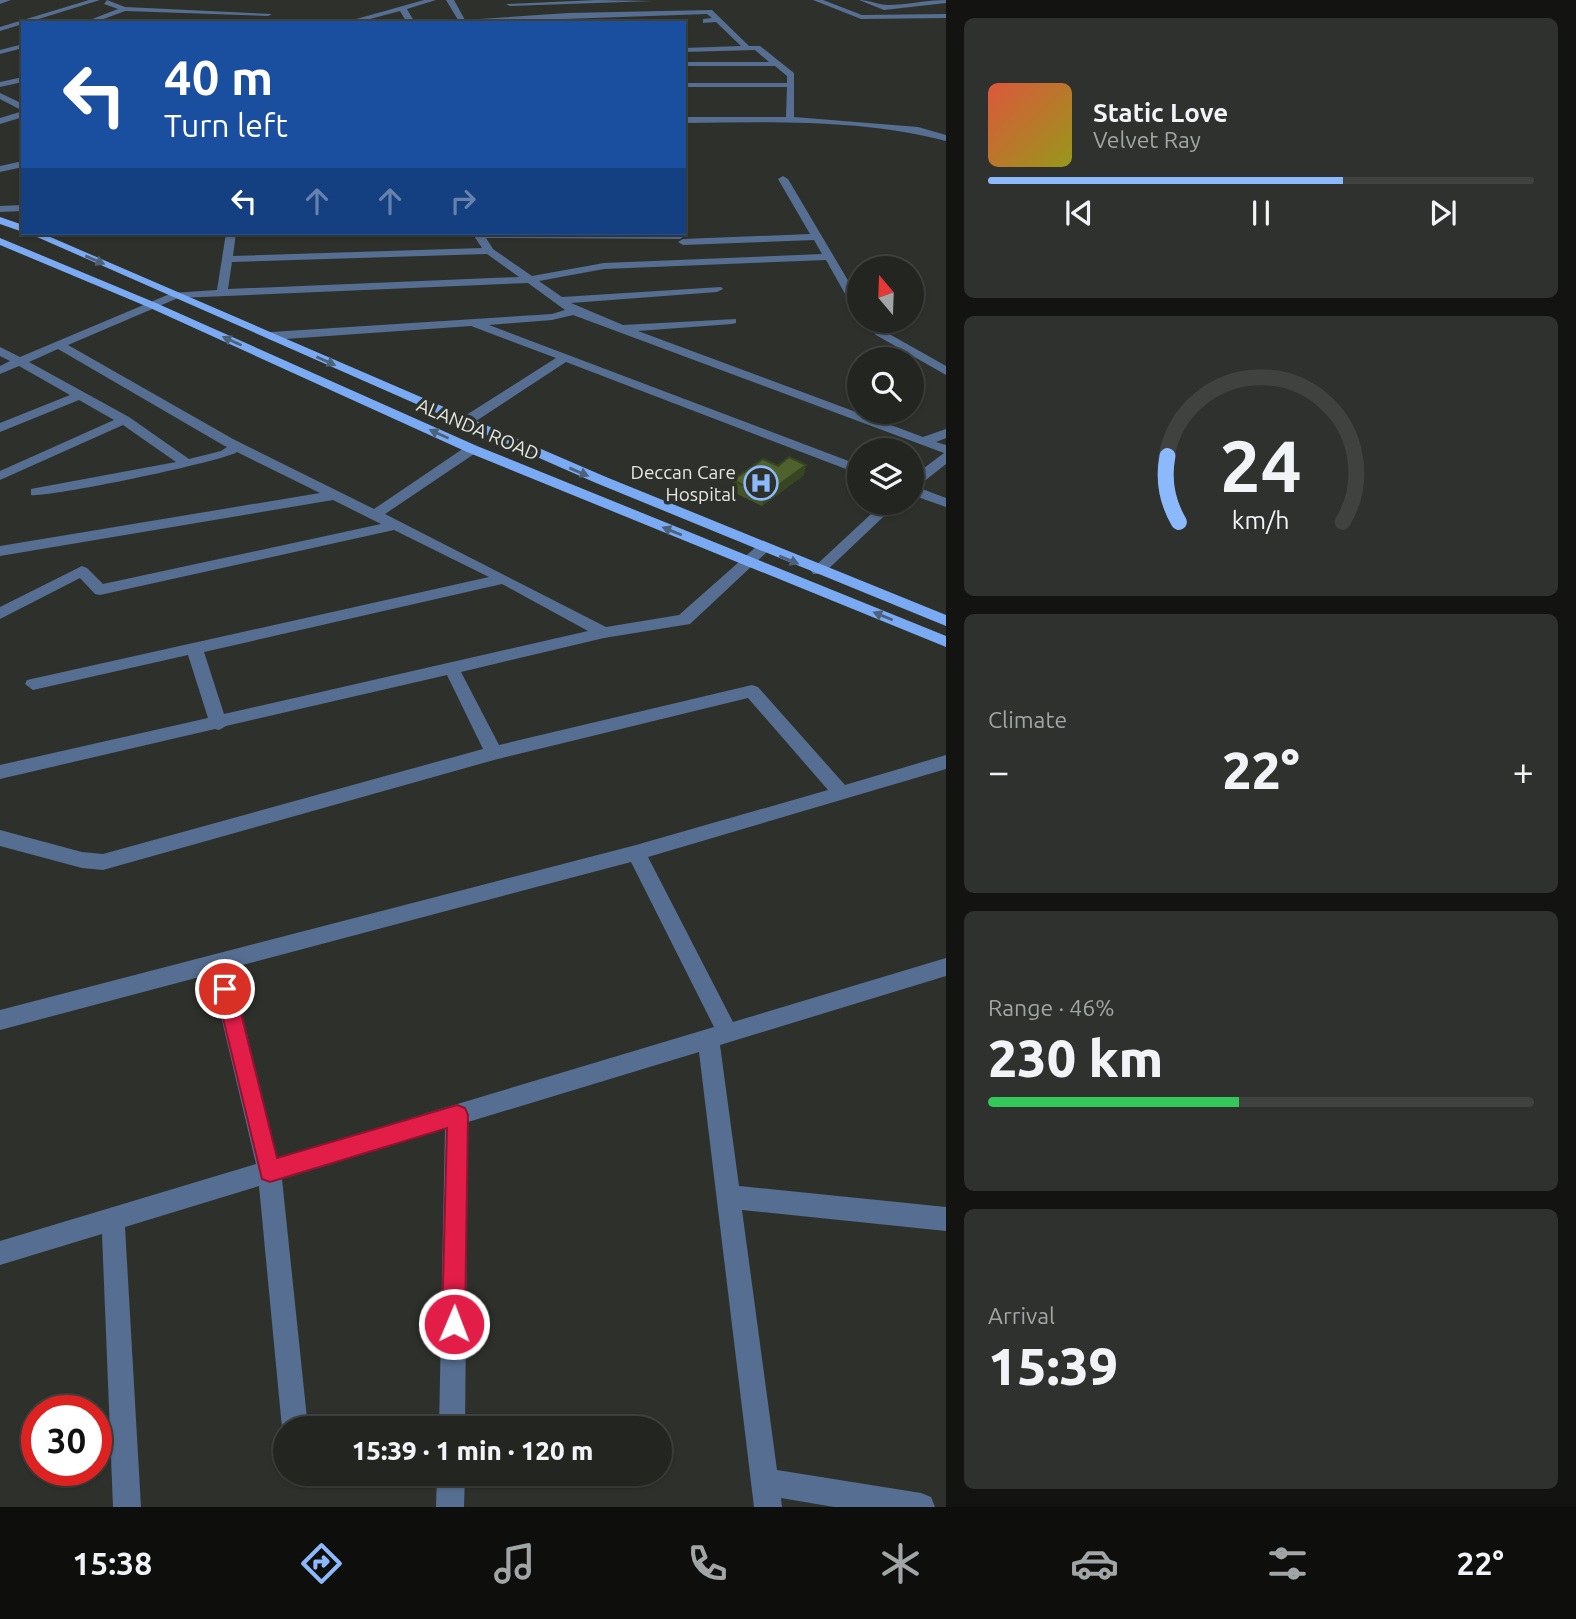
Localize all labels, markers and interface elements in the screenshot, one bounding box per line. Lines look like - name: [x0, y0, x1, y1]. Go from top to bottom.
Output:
- icon: left: [49, 49, 140, 140]
- text: 40 m: [164, 49, 273, 104]
- text: Static Love: [1093, 98, 1228, 127]
- text: Turn left: [164, 107, 288, 143]
- text: Velvet Ray: [1093, 127, 1201, 152]
- icon: left: [225, 182, 263, 220]
- icon: ahead: [298, 182, 336, 220]
- icon: ahead: [371, 182, 409, 220]
- icon: right: [444, 182, 482, 220]
- icon: previous: [1060, 194, 1098, 232]
- icon: pause: [1242, 194, 1280, 232]
- icon: next: [1424, 194, 1462, 232]
- one-way arrow: [85, 255, 106, 266]
- north arrow: [847, 256, 924, 332]
- map controls: [847, 256, 924, 515]
- one-way arrow: [221, 335, 242, 346]
- button: search: [847, 347, 924, 424]
- one-way arrow: [316, 355, 336, 367]
- street label: ALANDA ROAD: [414, 393, 542, 465]
- text: 24: [1220, 424, 1302, 506]
- one-way arrow: [429, 428, 449, 440]
- button: layers: [847, 438, 924, 515]
- place label: Deccan Care Hospital: [630, 461, 736, 505]
- hospital icon: Deccan Care Hospital: [742, 464, 780, 502]
- one-way arrow: [569, 467, 590, 478]
- text: km/h: [1232, 505, 1290, 533]
- one-way arrow: [661, 525, 682, 536]
- one-way arrow: [779, 554, 800, 565]
- one-way arrow: [872, 611, 893, 622]
- text: Climate: [988, 707, 1067, 732]
- text: 22°: [1222, 741, 1300, 799]
- text: −: [988, 750, 1009, 792]
- text: +: [1513, 750, 1534, 792]
- pin: [195, 959, 255, 1019]
- icon: arrive: [206, 970, 244, 1008]
- text: Range · 46%: [988, 995, 1115, 1020]
- text: 230 km: [988, 1029, 1163, 1087]
- position arrow: [417, 1287, 491, 1361]
- text: Arrival: [988, 1303, 1055, 1328]
- text: 15:39: [988, 1337, 1118, 1395]
- speed limit sign: 30: [21, 1395, 112, 1486]
- text: 15:39 · 1 min · 120 m: [352, 1436, 593, 1465]
- icon: directions: [297, 1539, 346, 1588]
- icon: music: [490, 1539, 539, 1588]
- icon: phone: [683, 1539, 732, 1588]
- icon: climate: [876, 1539, 925, 1588]
- icon: car: [1070, 1539, 1119, 1588]
- icon: filters: [1263, 1539, 1312, 1588]
- text: 15:38: [72, 1545, 152, 1581]
- text: 22°: [1456, 1545, 1504, 1581]

